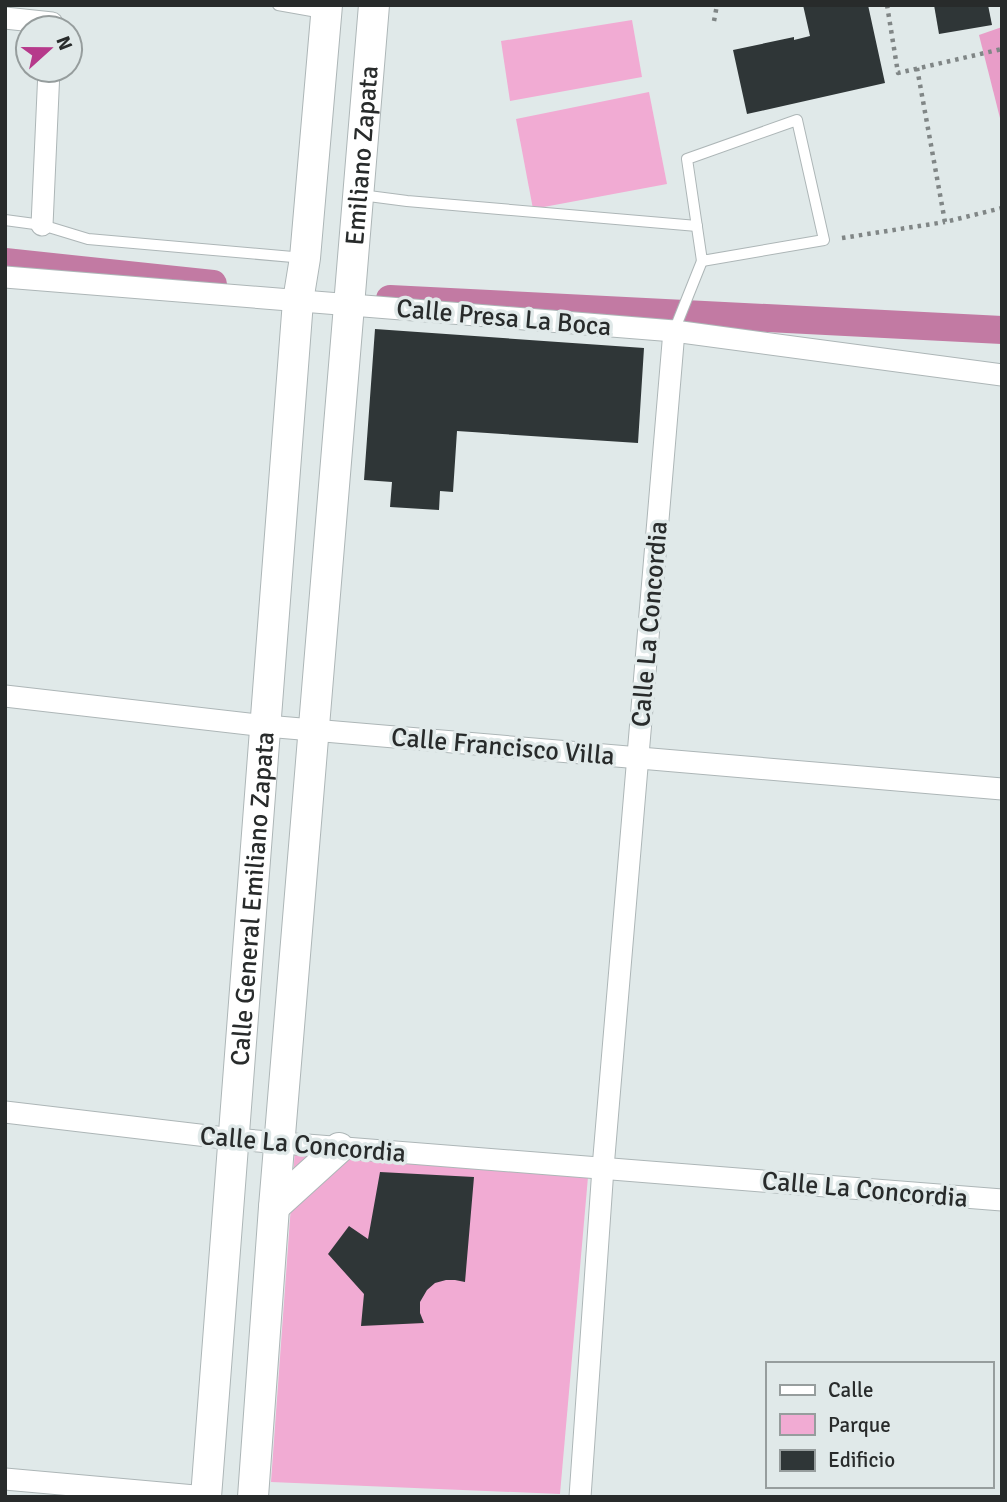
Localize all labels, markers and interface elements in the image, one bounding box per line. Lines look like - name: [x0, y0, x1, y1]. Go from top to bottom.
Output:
- north arrow: [14, 14, 84, 84]
- text: N: [50, 33, 78, 54]
- street label: Emiliano Zapata: [339, 64, 386, 247]
- street label: Calle Presa La Boca: [395, 293, 613, 343]
- street label: Calle La Concordia: [625, 520, 675, 728]
- street label: Calle Francisco Villa: [390, 721, 616, 773]
- street label: Calle General Emiliano Zapata: [224, 731, 282, 1067]
- street label: Calle La Concordia: [199, 1120, 407, 1170]
- street label: Calle La Concordia: [761, 1165, 969, 1215]
- legend: [766, 1362, 993, 1488]
- text: Calle: [828, 1377, 874, 1403]
- text: Parque: [828, 1412, 891, 1438]
- text: Edificio: [828, 1447, 895, 1473]

